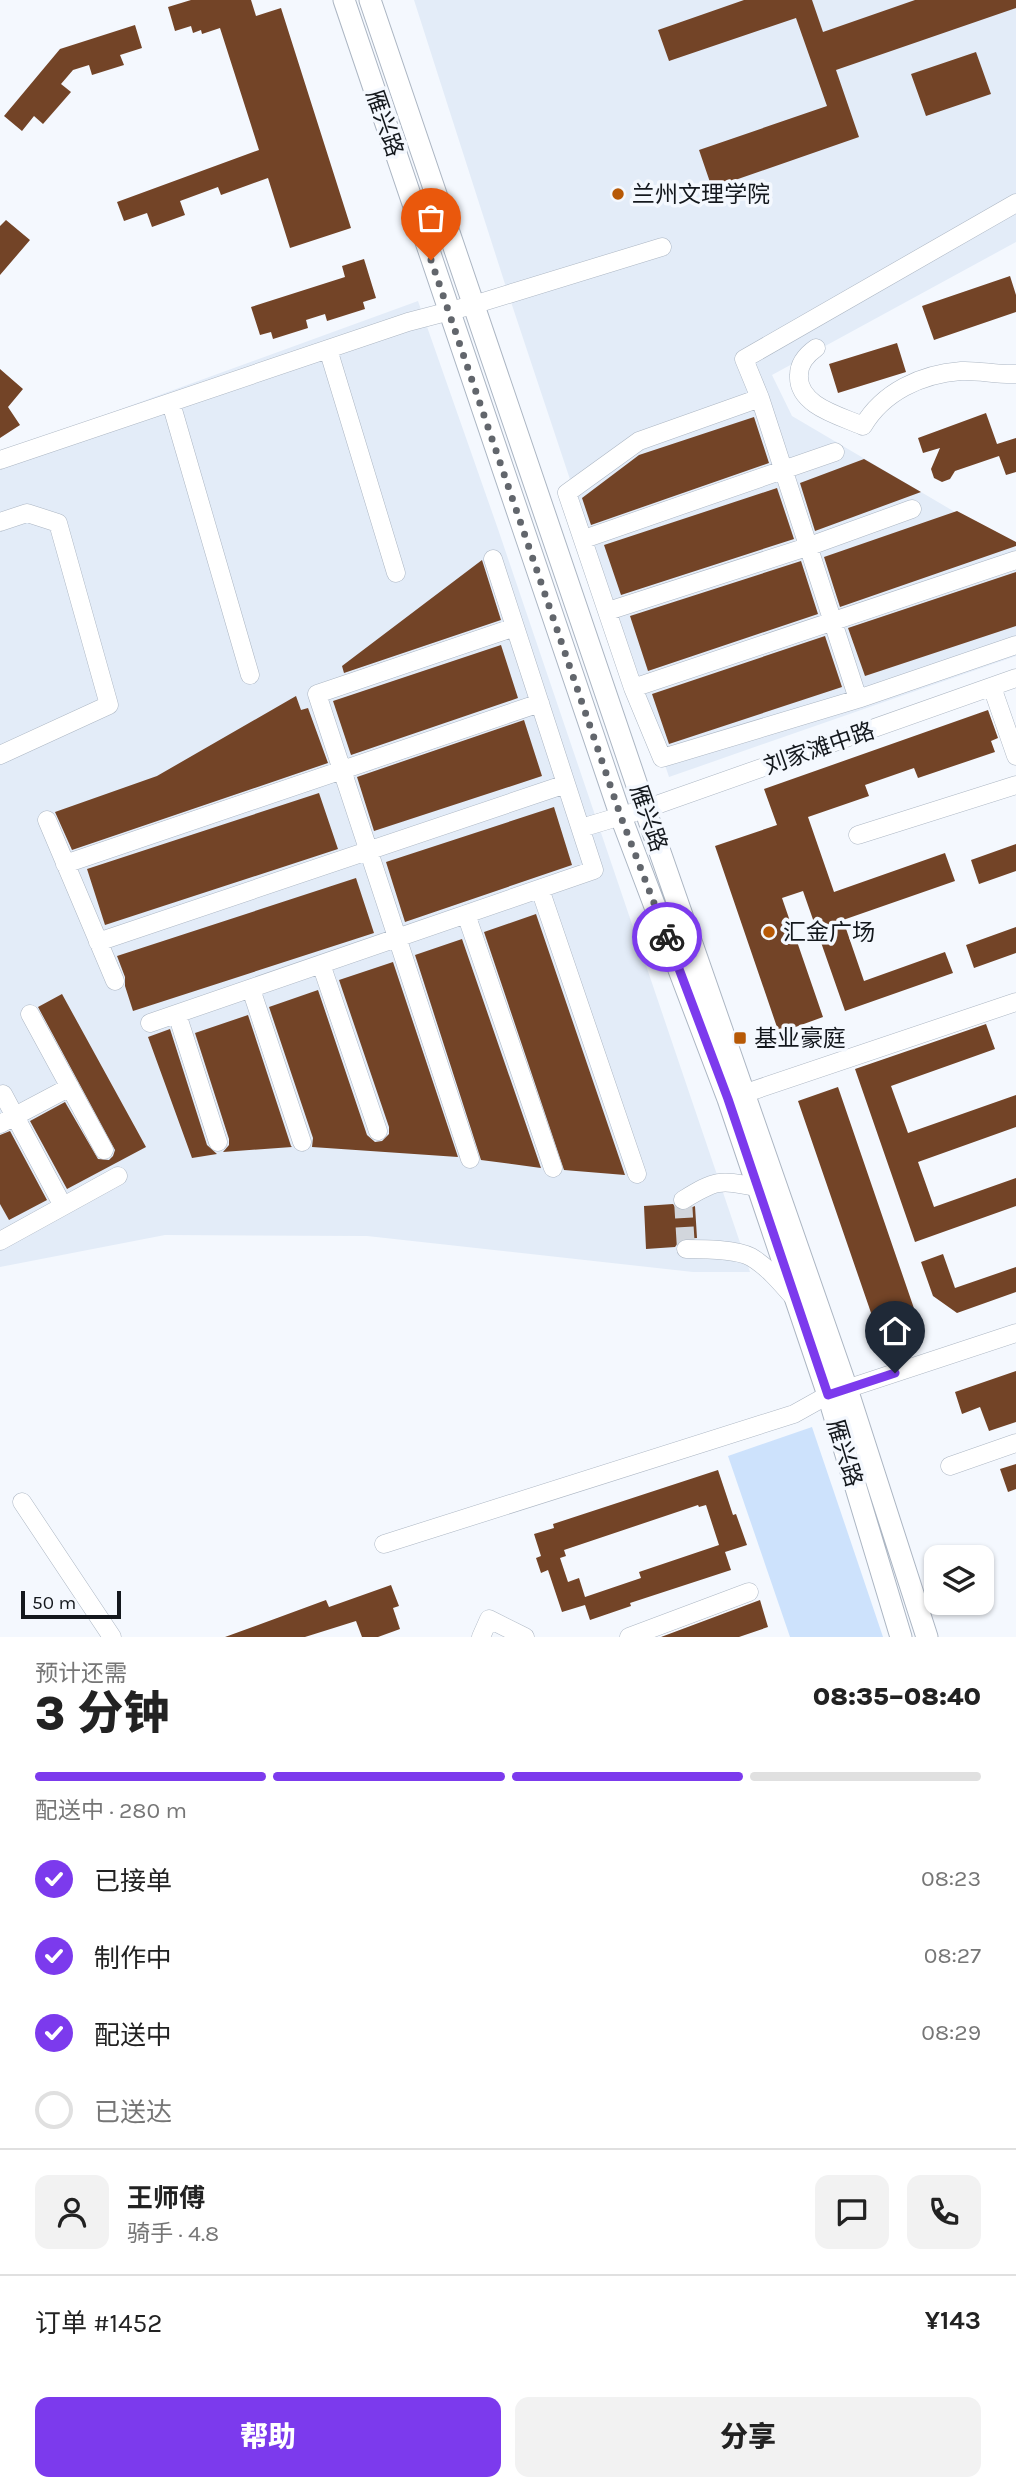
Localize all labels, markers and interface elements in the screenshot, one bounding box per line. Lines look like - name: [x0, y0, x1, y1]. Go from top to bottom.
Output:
- street label: 雁兴路: [361, 86, 409, 160]
- place label: 兰州文理学院: [632, 181, 770, 208]
- marker: 兰州文理学院: [610, 186, 626, 202]
- pin: [401, 188, 461, 260]
- icon: bag: [412, 199, 450, 237]
- street label: 刘家滩中路: [760, 717, 878, 780]
- street label: 雁兴路: [625, 781, 673, 855]
- courier: [632, 902, 702, 972]
- icon: bike: [648, 918, 686, 956]
- place label: 汇金广场: [783, 919, 875, 946]
- marker: 汇金广场: [761, 924, 777, 940]
- place label: 基业豪庭: [754, 1025, 846, 1052]
- marker: 基业豪庭: [732, 1030, 748, 1046]
- pin: [865, 1301, 925, 1373]
- icon: home: [876, 1312, 914, 1350]
- street label: 雁兴路: [822, 1416, 868, 1490]
- map controls: [924, 1545, 994, 1615]
- button: layers: [924, 1545, 994, 1615]
- scale bar: [21, 1588, 121, 1620]
- text: 50 m: [32, 1592, 76, 1614]
- text: 预计还需: [35, 1660, 127, 1687]
- text: 08:35–08:40: [813, 1681, 981, 1712]
- text: 3 分钟: [35, 1687, 170, 1741]
- text: 配送中 · 280 m: [35, 1797, 187, 1824]
- icon: check: [35, 1860, 73, 1898]
- text: 08:23: [921, 1865, 981, 1892]
- text: 已接单: [94, 1866, 172, 1897]
- icon: check: [35, 1937, 73, 1975]
- text: 08:27: [924, 1942, 981, 1969]
- text: 制作中: [94, 1943, 172, 1974]
- icon: check: [35, 2014, 73, 2052]
- text: 08:29: [921, 2019, 981, 2046]
- text: 配送中: [94, 2020, 172, 2051]
- text: 已送达: [94, 2097, 172, 2128]
- button: person: [35, 2175, 109, 2249]
- button: chat: [815, 2175, 889, 2249]
- button: phone: [907, 2175, 981, 2249]
- text: 王师傅: [127, 2183, 205, 2214]
- text: 骑手 · 4.8: [127, 2220, 219, 2247]
- text: ¥143: [925, 2305, 981, 2336]
- text: 订单 #1452: [35, 2308, 162, 2339]
- button: 帮助: [35, 2397, 501, 2477]
- button: 分享: [515, 2397, 981, 2477]

